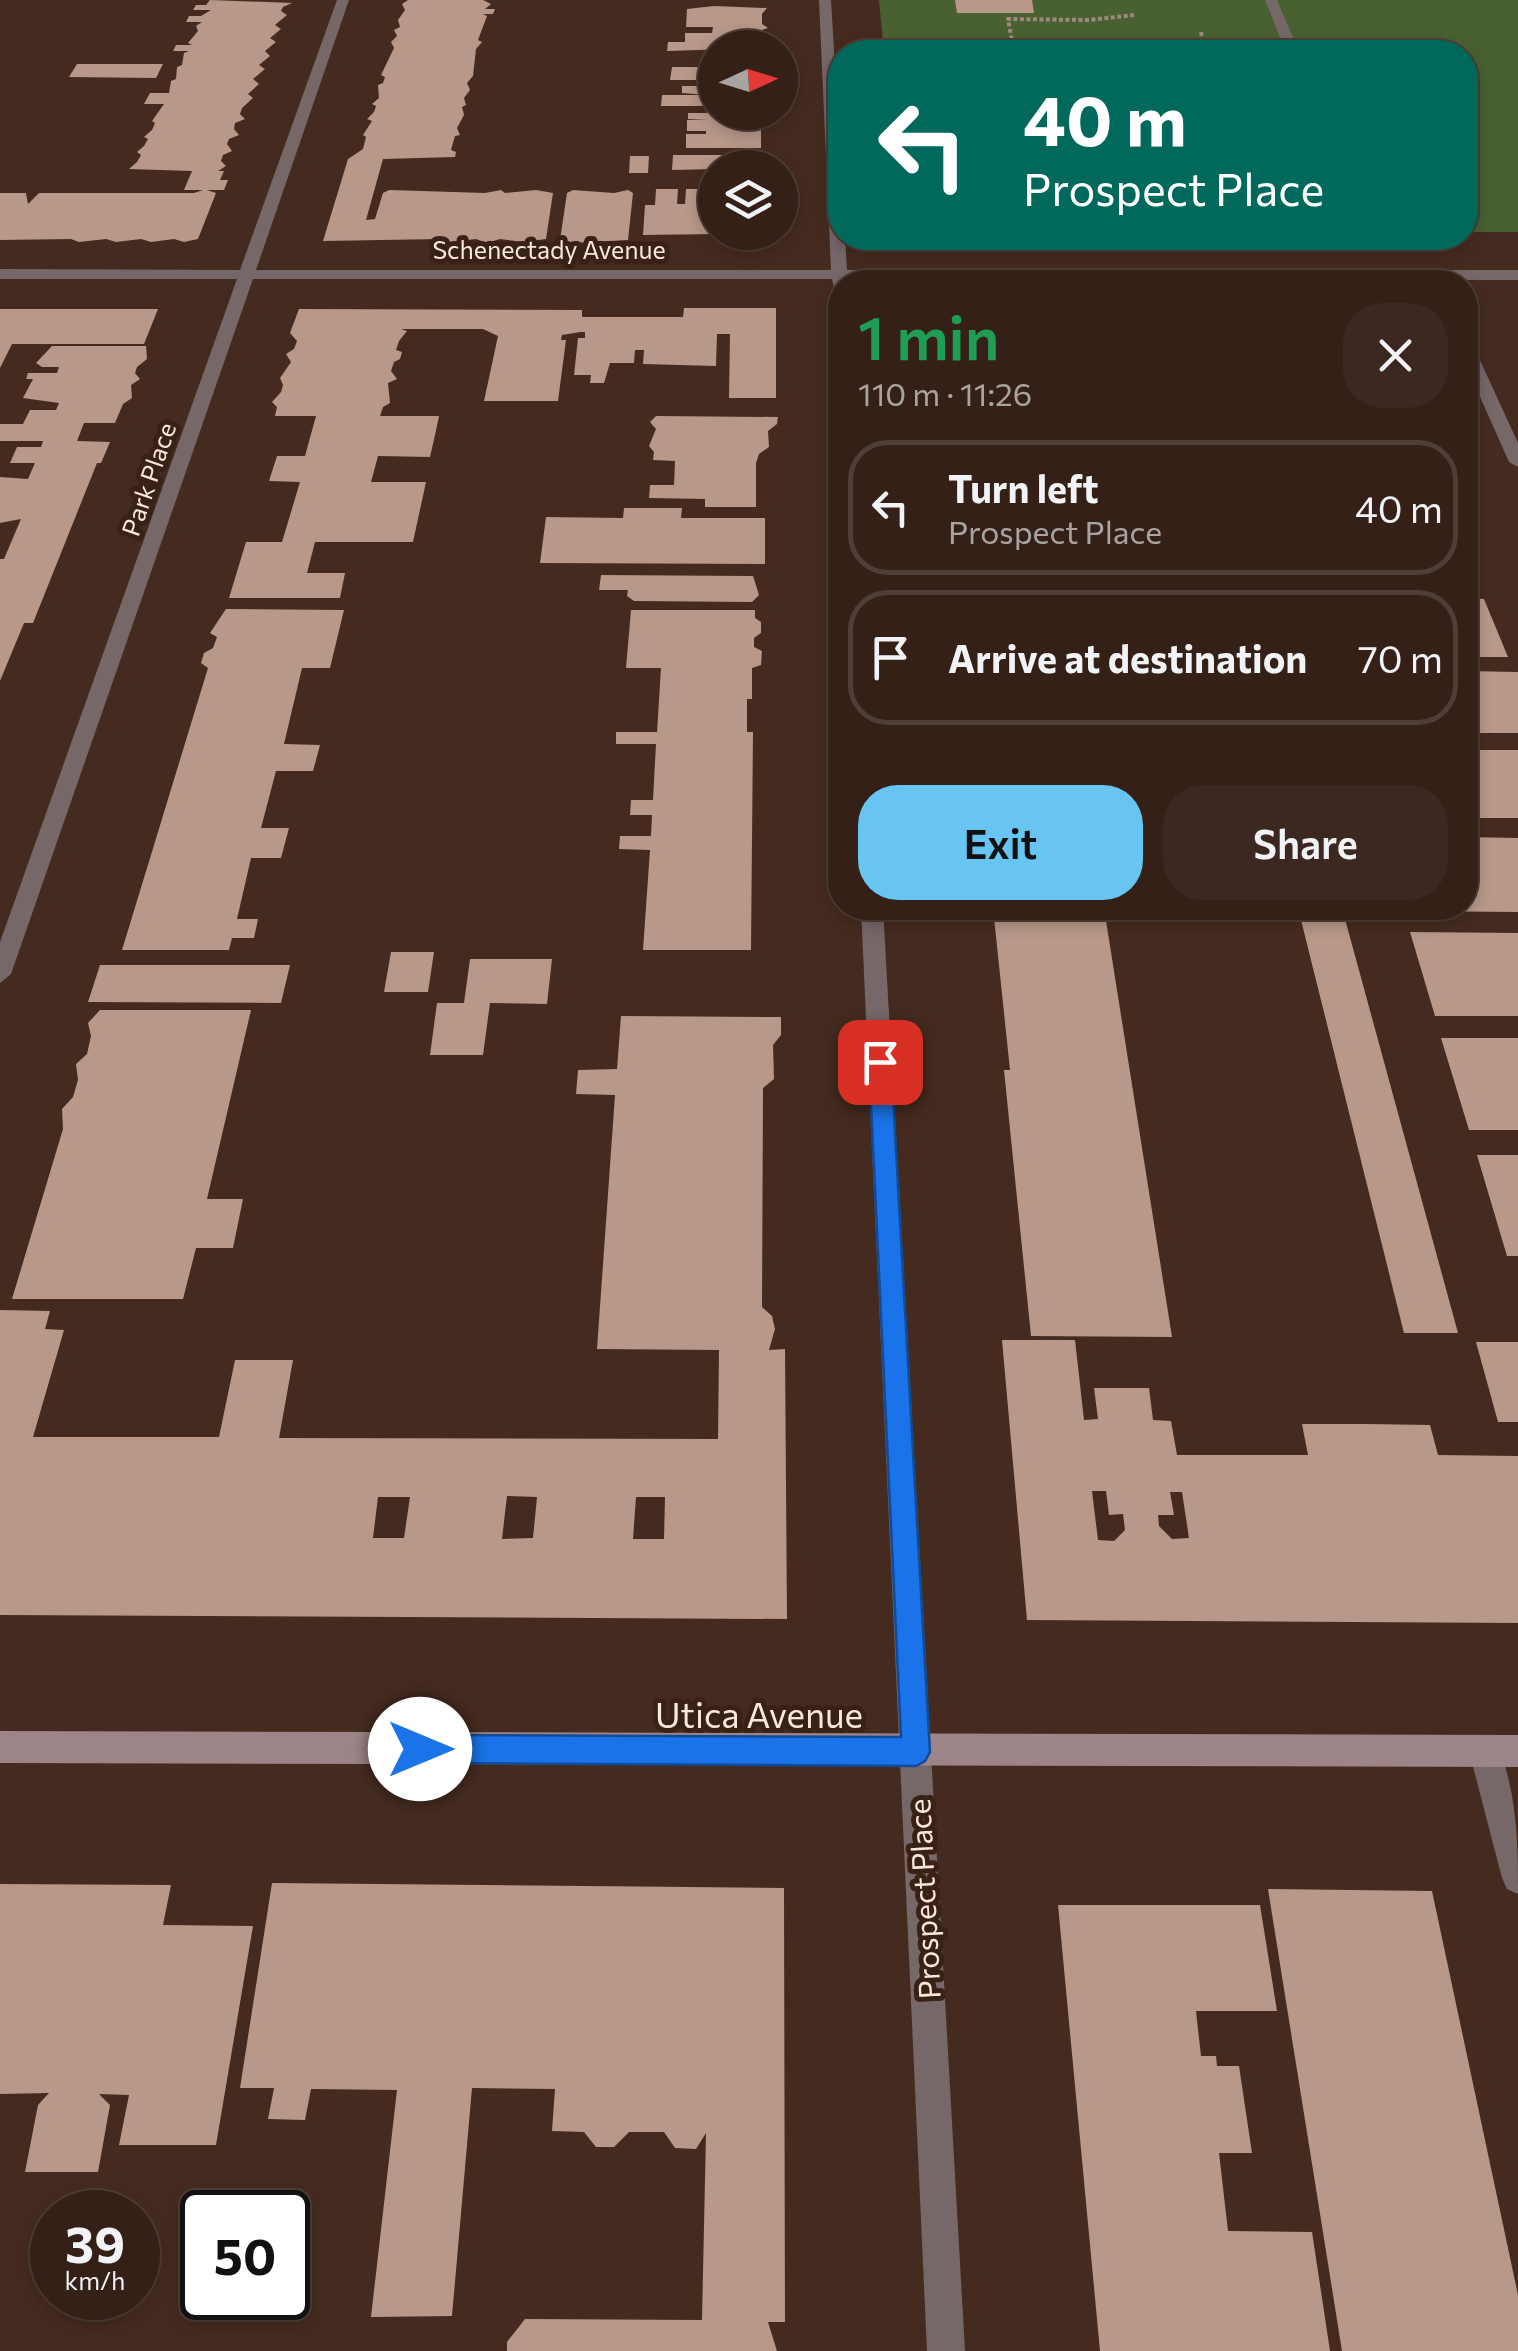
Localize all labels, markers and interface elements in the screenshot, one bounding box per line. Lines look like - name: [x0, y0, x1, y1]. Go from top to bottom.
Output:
- north arrow: [698, 30, 798, 130]
- map controls: [698, 30, 798, 250]
- text: 40 m: [1023, 75, 1187, 160]
- icon: left: [858, 80, 988, 210]
- button: layers: [698, 150, 798, 250]
- text: Prospect Place: [1023, 160, 1324, 215]
- street label: Schenectady Avenue: [432, 234, 666, 264]
- text: 1 min: [858, 299, 999, 372]
- button: close: [1343, 303, 1448, 408]
- text: 110 m · 11:26: [858, 373, 1032, 413]
- street label: Park Place: [115, 418, 181, 540]
- text: Turn left: [948, 464, 1099, 511]
- icon: left: [863, 480, 918, 535]
- text: 40 m: [1355, 484, 1443, 531]
- text: Prospect Place: [948, 511, 1162, 551]
- icon: arrive: [863, 630, 918, 685]
- text: Arrive at destination: [948, 634, 1307, 681]
- text: 70 m: [1358, 634, 1443, 681]
- button: Exit: [858, 785, 1143, 900]
- button: Share: [1163, 785, 1448, 900]
- pin: [838, 1020, 923, 1105]
- icon: arrive: [853, 1035, 908, 1090]
- street label: Utica Avenue: [655, 1692, 863, 1735]
- position arrow: [368, 1697, 472, 1801]
- street label: Prospect Place: [899, 1798, 947, 2000]
- speed limit sign: 50: [180, 2190, 310, 2320]
- text: 39: [65, 2212, 125, 2273]
- text: km/h: [65, 2265, 125, 2295]

